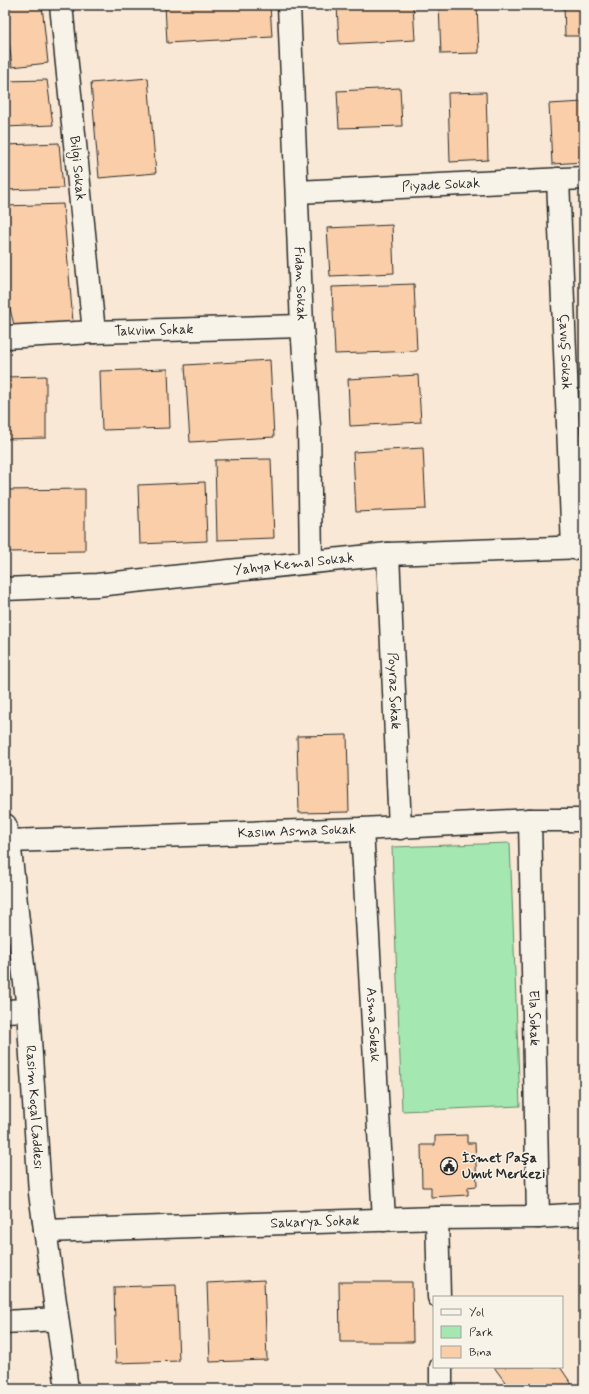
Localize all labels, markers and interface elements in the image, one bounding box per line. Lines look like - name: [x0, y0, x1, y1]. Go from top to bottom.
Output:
- street label: Bilgi Sokak: [65, 135, 90, 201]
- street label: Piyade Sokak: [401, 174, 480, 196]
- street label: Fidan Sokak: [290, 246, 311, 321]
- street label: Çavuş Sokak: [554, 314, 576, 390]
- street label: Takvim Sokak: [114, 320, 194, 340]
- street label: Yahya Kemal Sokak: [233, 549, 355, 579]
- street label: Poyraz Sokak: [383, 652, 405, 730]
- street label: Kasım Asma Sokak: [237, 820, 356, 842]
- street label: Asma Sokak: [362, 987, 384, 1063]
- street label: Ela Sokak: [524, 990, 544, 1046]
- street label: Rasim Koçal Caddesi: [21, 1045, 47, 1170]
- place label: İsmet Paşa Umut Merkezi: [462, 1149, 545, 1183]
- public building icon: İsmet Paşa Umut Merkezi: [439, 1156, 459, 1176]
- street label: Sakarya Sokak: [270, 1212, 360, 1233]
- legend: [433, 1296, 563, 1368]
- text: Yol: [469, 1305, 484, 1321]
- text: Park: [469, 1325, 493, 1341]
- text: Bina: [469, 1345, 492, 1361]

